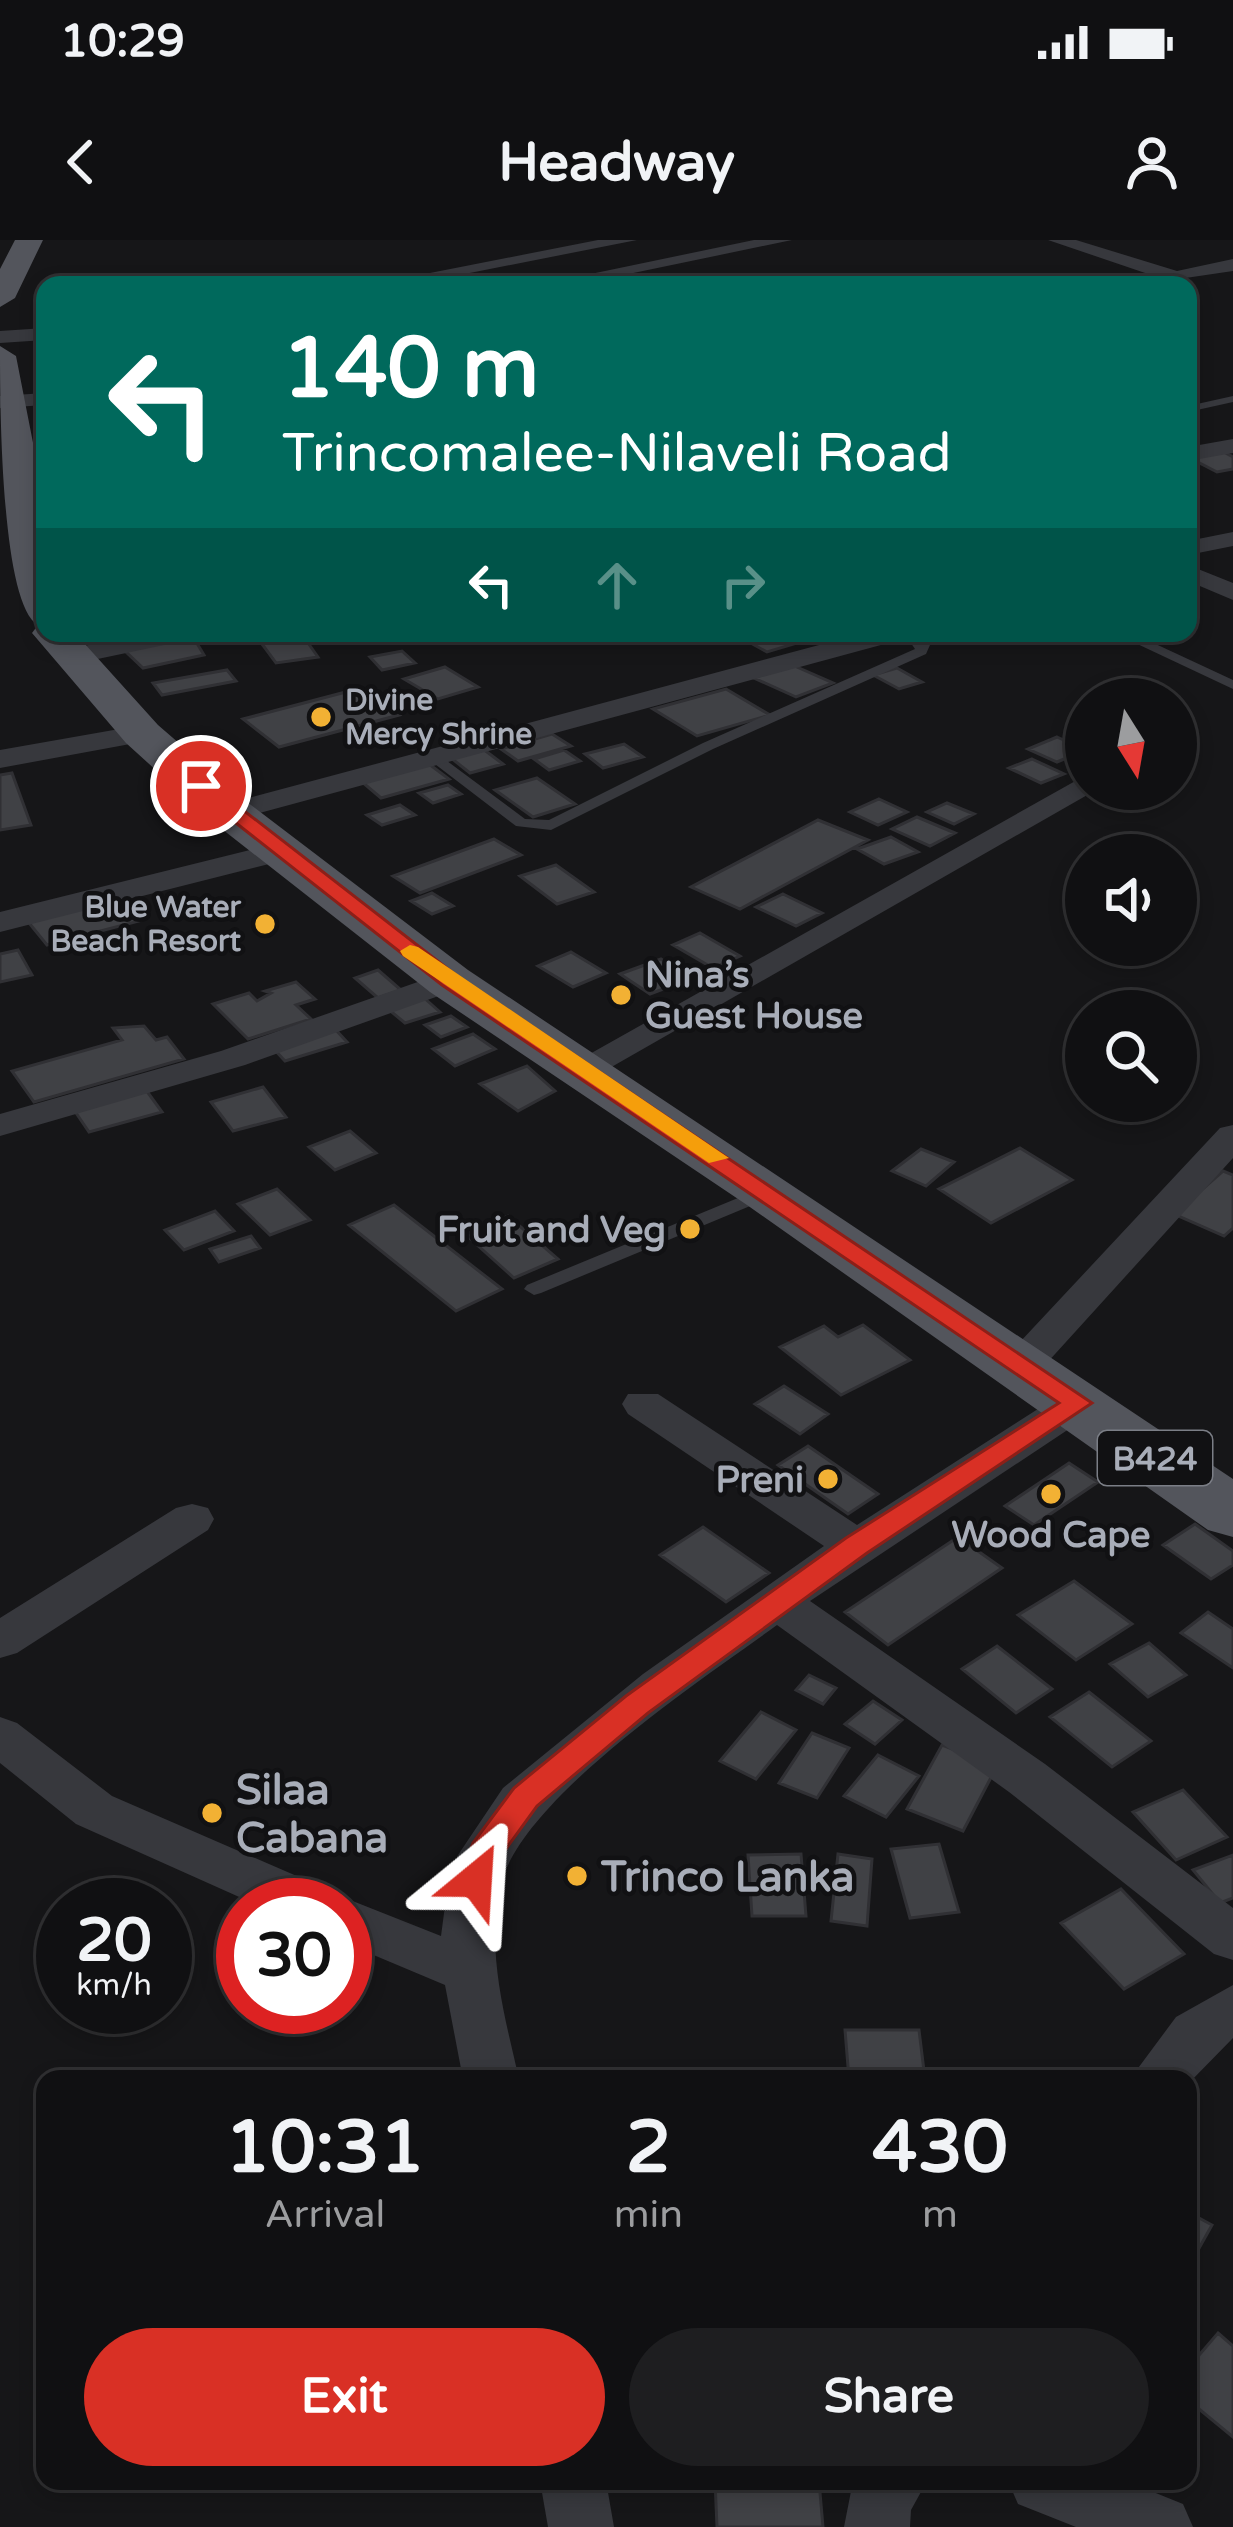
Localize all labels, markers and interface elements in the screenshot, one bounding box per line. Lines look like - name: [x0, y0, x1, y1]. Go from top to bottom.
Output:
- text: 10:29: [60, 15, 185, 69]
- icon: back: [48, 129, 114, 195]
- icon: person: [1119, 129, 1185, 195]
- text: Headway: [498, 130, 735, 195]
- text: 140 m: [282, 319, 539, 420]
- icon: left: [84, 324, 240, 480]
- text: Trincomalee-Nilaveli Road: [282, 421, 952, 486]
- icon: left: [458, 552, 524, 618]
- icon: ahead: [584, 552, 650, 618]
- icon: right: [710, 552, 776, 618]
- north arrow: [1065, 678, 1197, 810]
- map controls: [1065, 678, 1197, 1122]
- place label: Divine Mercy Shrine: [345, 682, 532, 753]
- marker: Divine Mercy Shrine: [308, 704, 334, 730]
- pin: [150, 735, 252, 837]
- icon: arrive: [168, 753, 234, 819]
- button: sound: [1065, 834, 1197, 966]
- place label: Blue Water Beach Resort: [51, 889, 242, 960]
- marker: Blue Water Beach Resort: [252, 911, 278, 937]
- place label: Nina’s Guest House: [645, 954, 863, 1038]
- marker: Nina’s Guest House: [608, 982, 634, 1008]
- button: search: [1065, 990, 1197, 1122]
- place label: Fruit and Veg: [437, 1209, 666, 1252]
- marker: Fruit and Veg: [677, 1216, 703, 1242]
- road number: B424: [1098, 1431, 1212, 1485]
- place label: Preni: [716, 1459, 804, 1502]
- marker: Preni: [815, 1466, 841, 1492]
- marker: Wood Cape: [1038, 1481, 1064, 1507]
- place label: Wood Cape: [952, 1514, 1150, 1557]
- place label: Silaa Cabana: [236, 1765, 388, 1864]
- marker: Silaa Cabana: [199, 1800, 225, 1826]
- position arrow: [413, 1817, 539, 1943]
- place label: Trinco Lanka: [600, 1852, 854, 1903]
- marker: Trinco Lanka: [564, 1863, 590, 1889]
- speed limit sign: 30: [216, 1878, 372, 2034]
- text: 20: [76, 1905, 152, 1977]
- text: km/h: [76, 1967, 152, 2004]
- text: 10:31: [225, 2105, 425, 2192]
- text: 2: [626, 2105, 671, 2192]
- text: 430: [872, 2105, 1008, 2192]
- text: Arrival: [265, 2191, 385, 2238]
- text: min: [614, 2191, 683, 2238]
- text: m: [922, 2191, 958, 2238]
- button: Exit: [84, 2328, 605, 2466]
- button: Share: [629, 2328, 1149, 2466]

